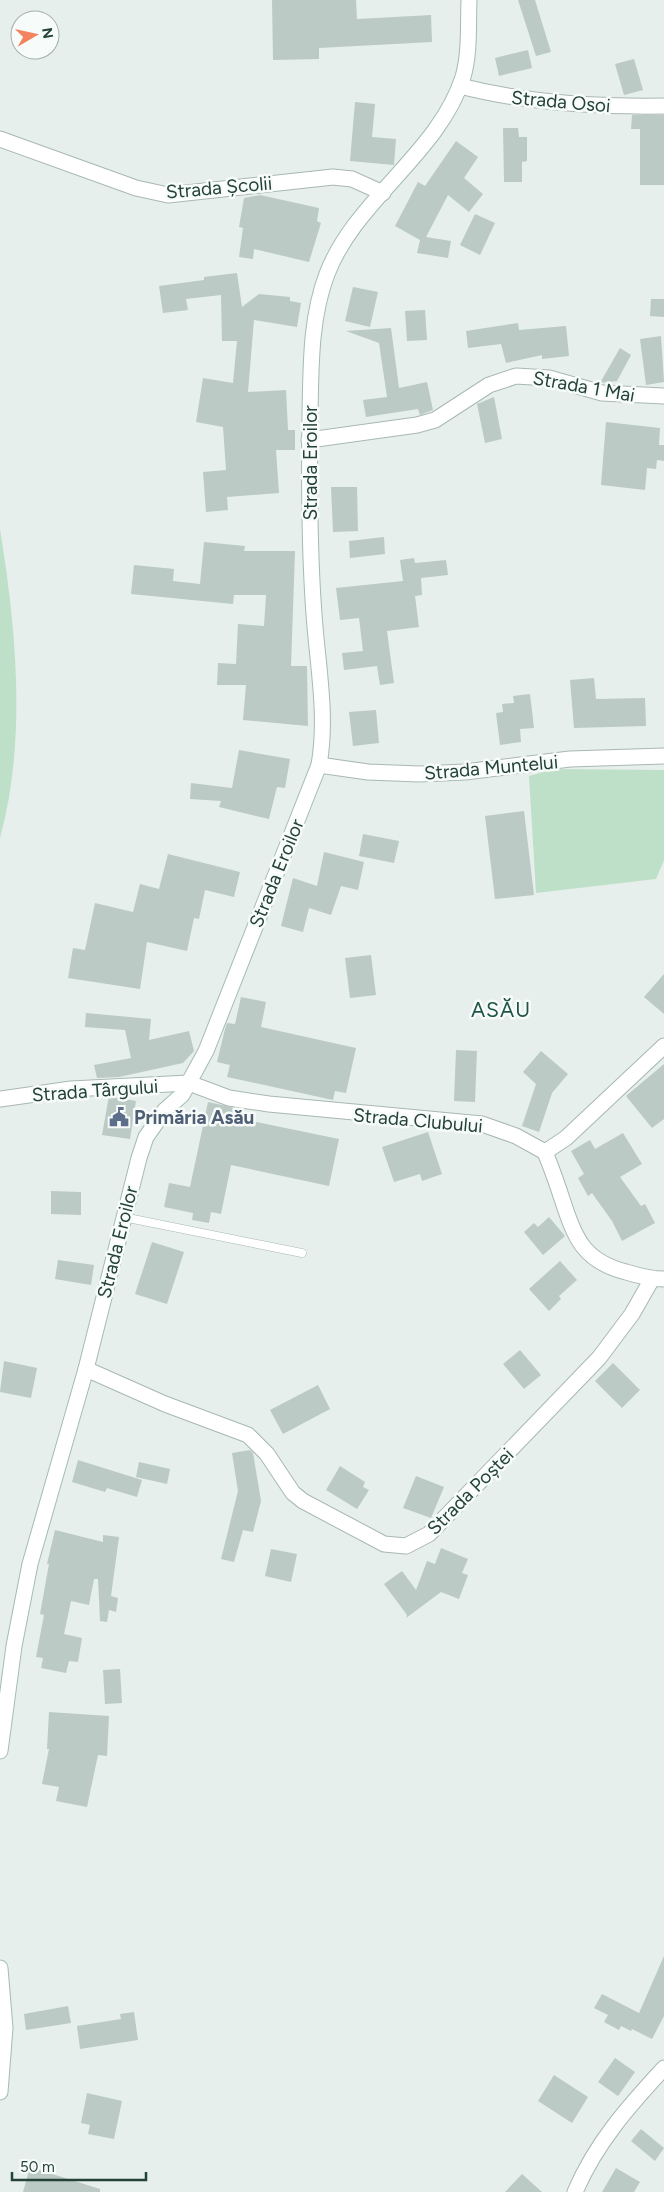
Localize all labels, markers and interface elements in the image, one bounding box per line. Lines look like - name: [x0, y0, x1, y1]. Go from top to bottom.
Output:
- north arrow: [10, 10, 60, 60]
- text: N: [38, 26, 57, 40]
- street label: Strada Osoi: [510, 86, 612, 117]
- street label: Strada Școlii: [165, 171, 273, 204]
- street label: Strada 1 Mai: [531, 366, 637, 407]
- street label: Strada Eroilor: [299, 405, 322, 521]
- street label: Strada Muntelui: [423, 750, 559, 785]
- street label: Strada Eroilor: [244, 815, 309, 931]
- district label: ASĂU: [471, 997, 531, 1022]
- street label: Strada Târgului: [31, 1075, 159, 1106]
- street label: Strada Clubului: [352, 1103, 484, 1138]
- public building icon: Primăria Asău: [108, 1106, 130, 1128]
- place label: Primăria Asău: [134, 1106, 254, 1129]
- street label: Strada Eroilor: [92, 1183, 143, 1301]
- street label: Strada Poștei: [422, 1443, 518, 1539]
- scale bar: [12, 2150, 146, 2182]
- text: 50 m: [20, 2158, 55, 2176]

